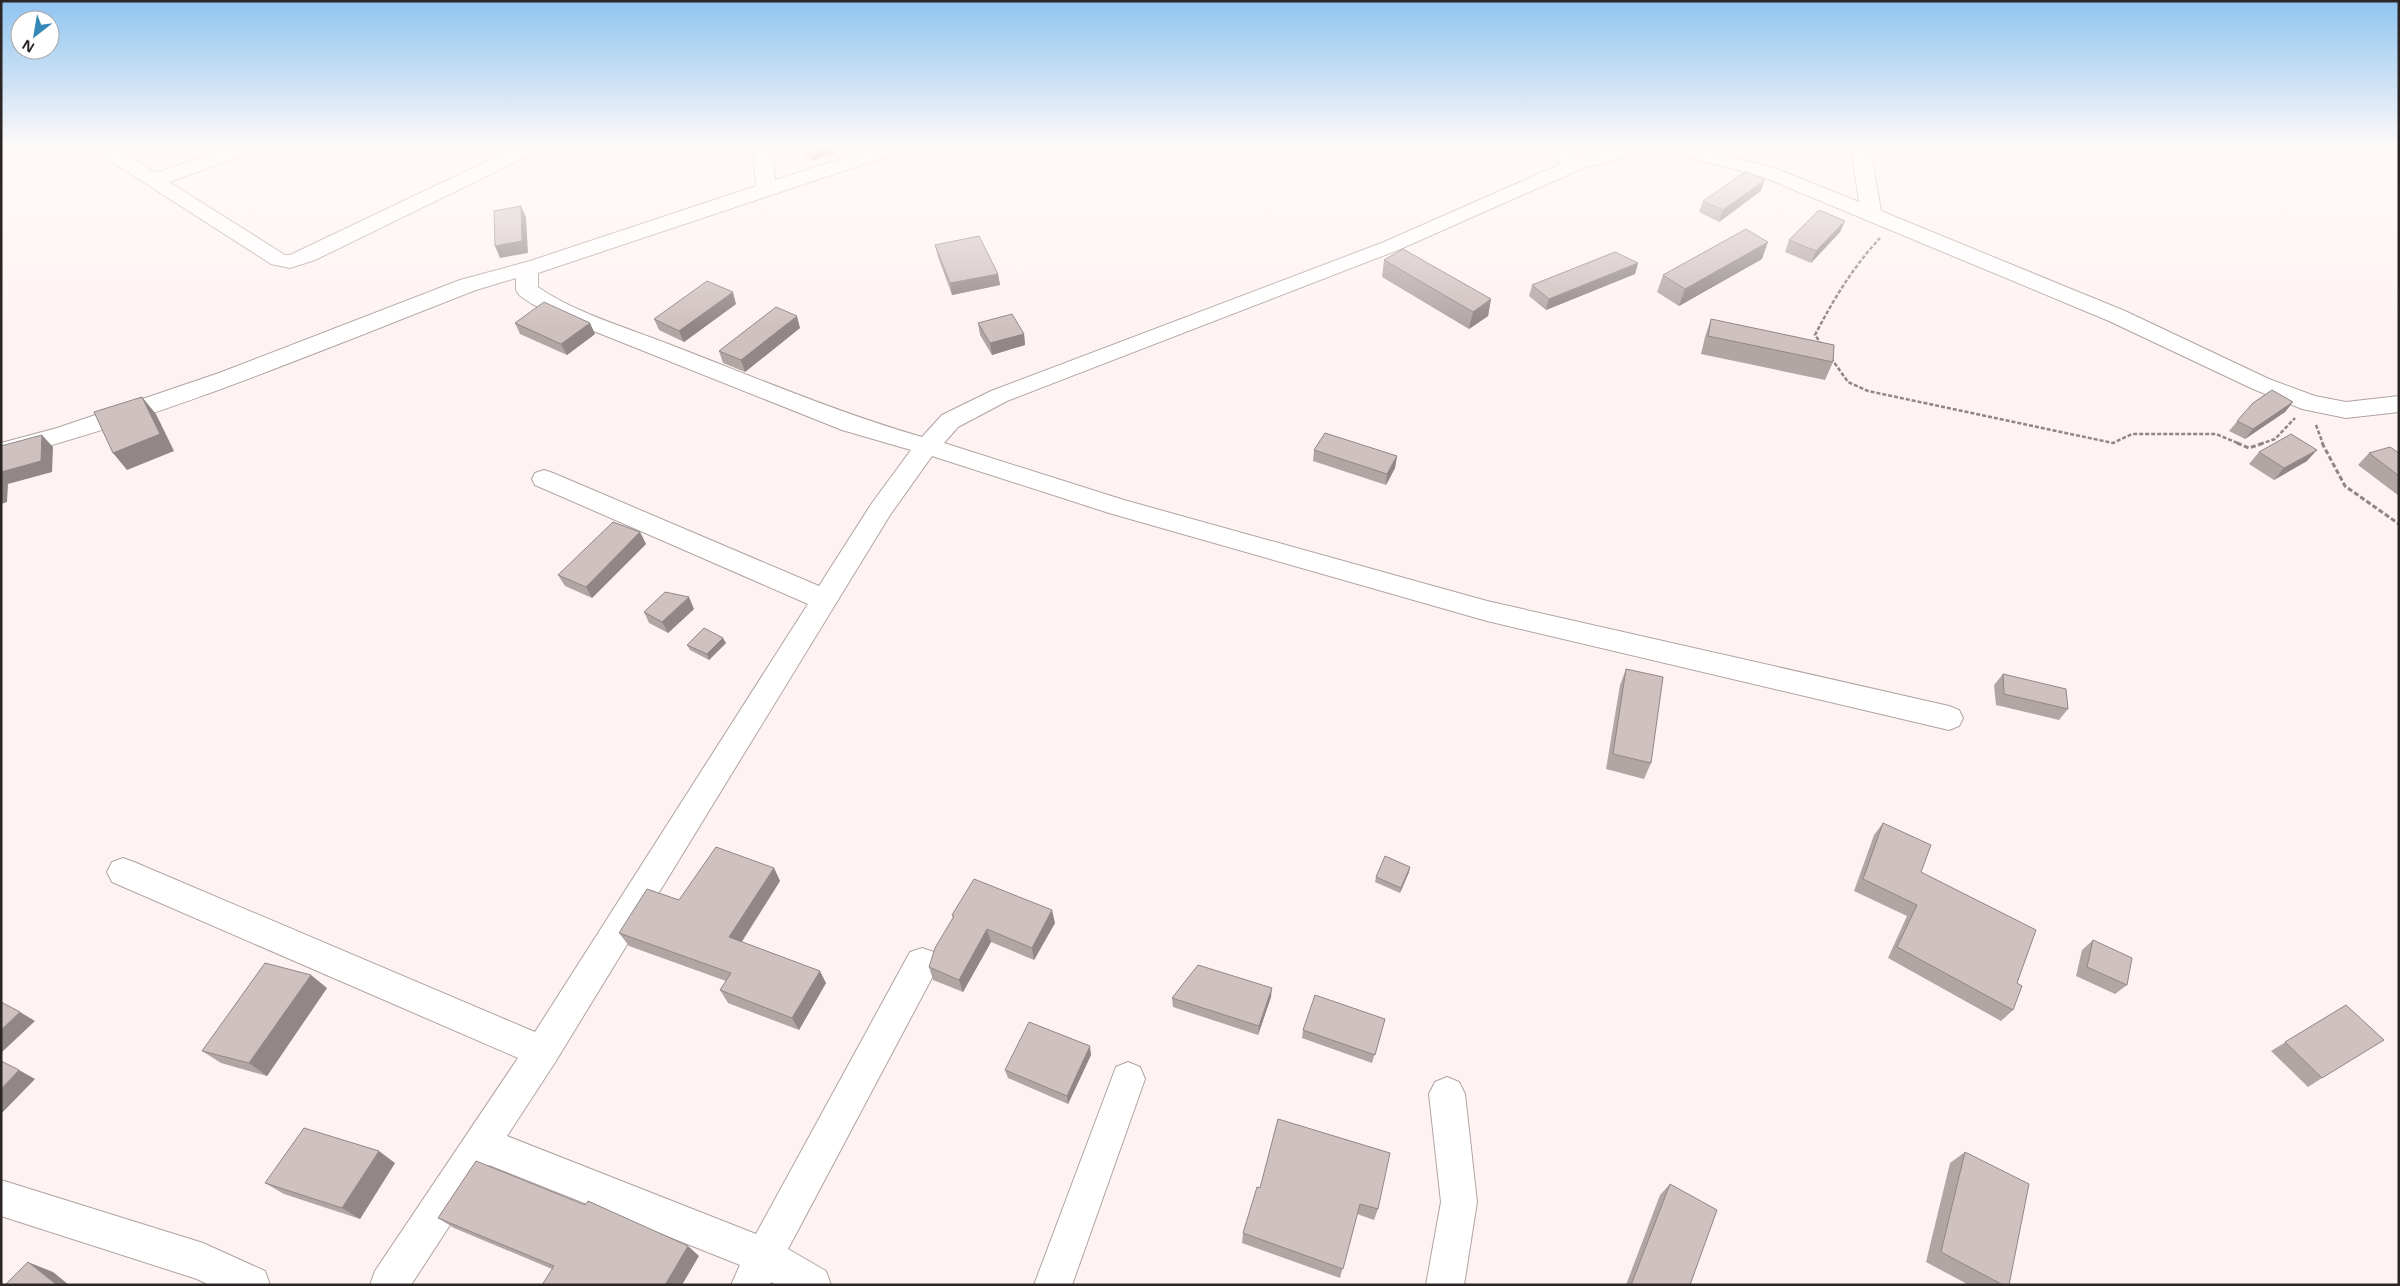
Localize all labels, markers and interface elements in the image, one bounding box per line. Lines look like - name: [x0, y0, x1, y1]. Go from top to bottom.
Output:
- north arrow: [10, 10, 60, 60]
- text: N: [18, 35, 38, 58]

